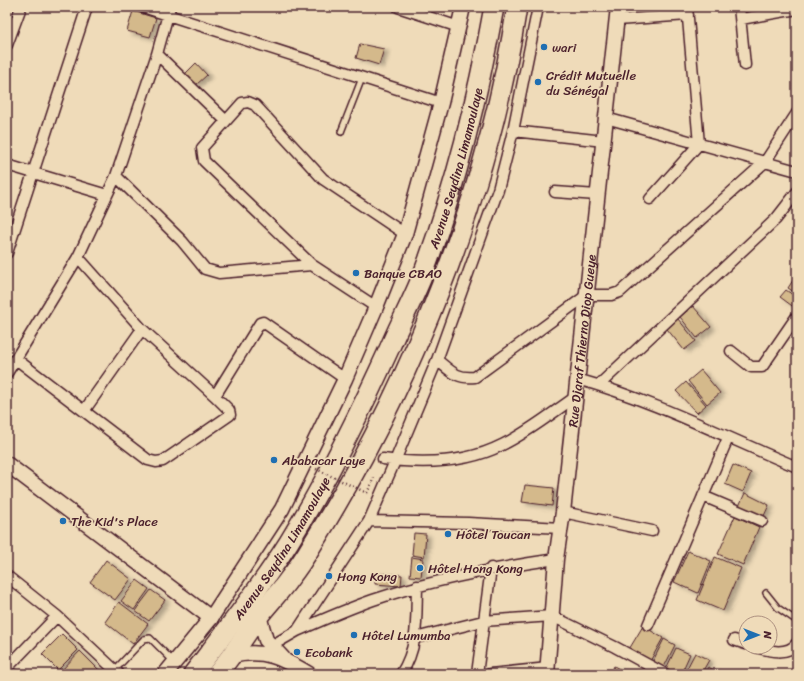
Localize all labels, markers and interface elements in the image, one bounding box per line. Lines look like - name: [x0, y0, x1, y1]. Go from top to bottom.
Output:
- place label: wari: [552, 36, 577, 59]
- marker: wari: [539, 42, 549, 52]
- place label: Crédit Mutuelle du Sénégal: [546, 64, 636, 102]
- marker: Crédit Mutuelle du Sénégal: [533, 77, 543, 87]
- street label: Avenue Seydina Limamoulaye: [421, 85, 489, 253]
- street label: Rue Djaraf Thierno Diop Gueye: [561, 253, 602, 428]
- place label: Banque CBAO: [364, 262, 442, 285]
- marker: Banque CBAO: [351, 268, 361, 278]
- place label: Ababacar Laye: [281, 449, 366, 472]
- marker: Ababacar Laye: [269, 455, 279, 465]
- street label: Avenue Seydina Limamoulaye: [226, 472, 336, 626]
- place label: The Kid's Place: [71, 510, 158, 533]
- marker: The Kid's Place: [58, 516, 68, 526]
- place label: Hôtel Toucan: [456, 523, 531, 546]
- marker: Hôtel Toucan: [443, 529, 453, 539]
- place label: Hôtel Hong Kong: [428, 557, 524, 580]
- marker: Hôtel Hong Kong: [415, 563, 425, 573]
- place label: Hong Kong: [337, 565, 398, 588]
- marker: Hong Kong: [324, 571, 334, 581]
- north arrow: [738, 615, 778, 655]
- place label: Hôtel Lumumba: [362, 624, 451, 647]
- marker: Hôtel Lumumba: [349, 630, 359, 640]
- text: N: [758, 630, 777, 639]
- place label: Ecobank: [305, 641, 353, 664]
- marker: Ecobank: [292, 647, 302, 657]

